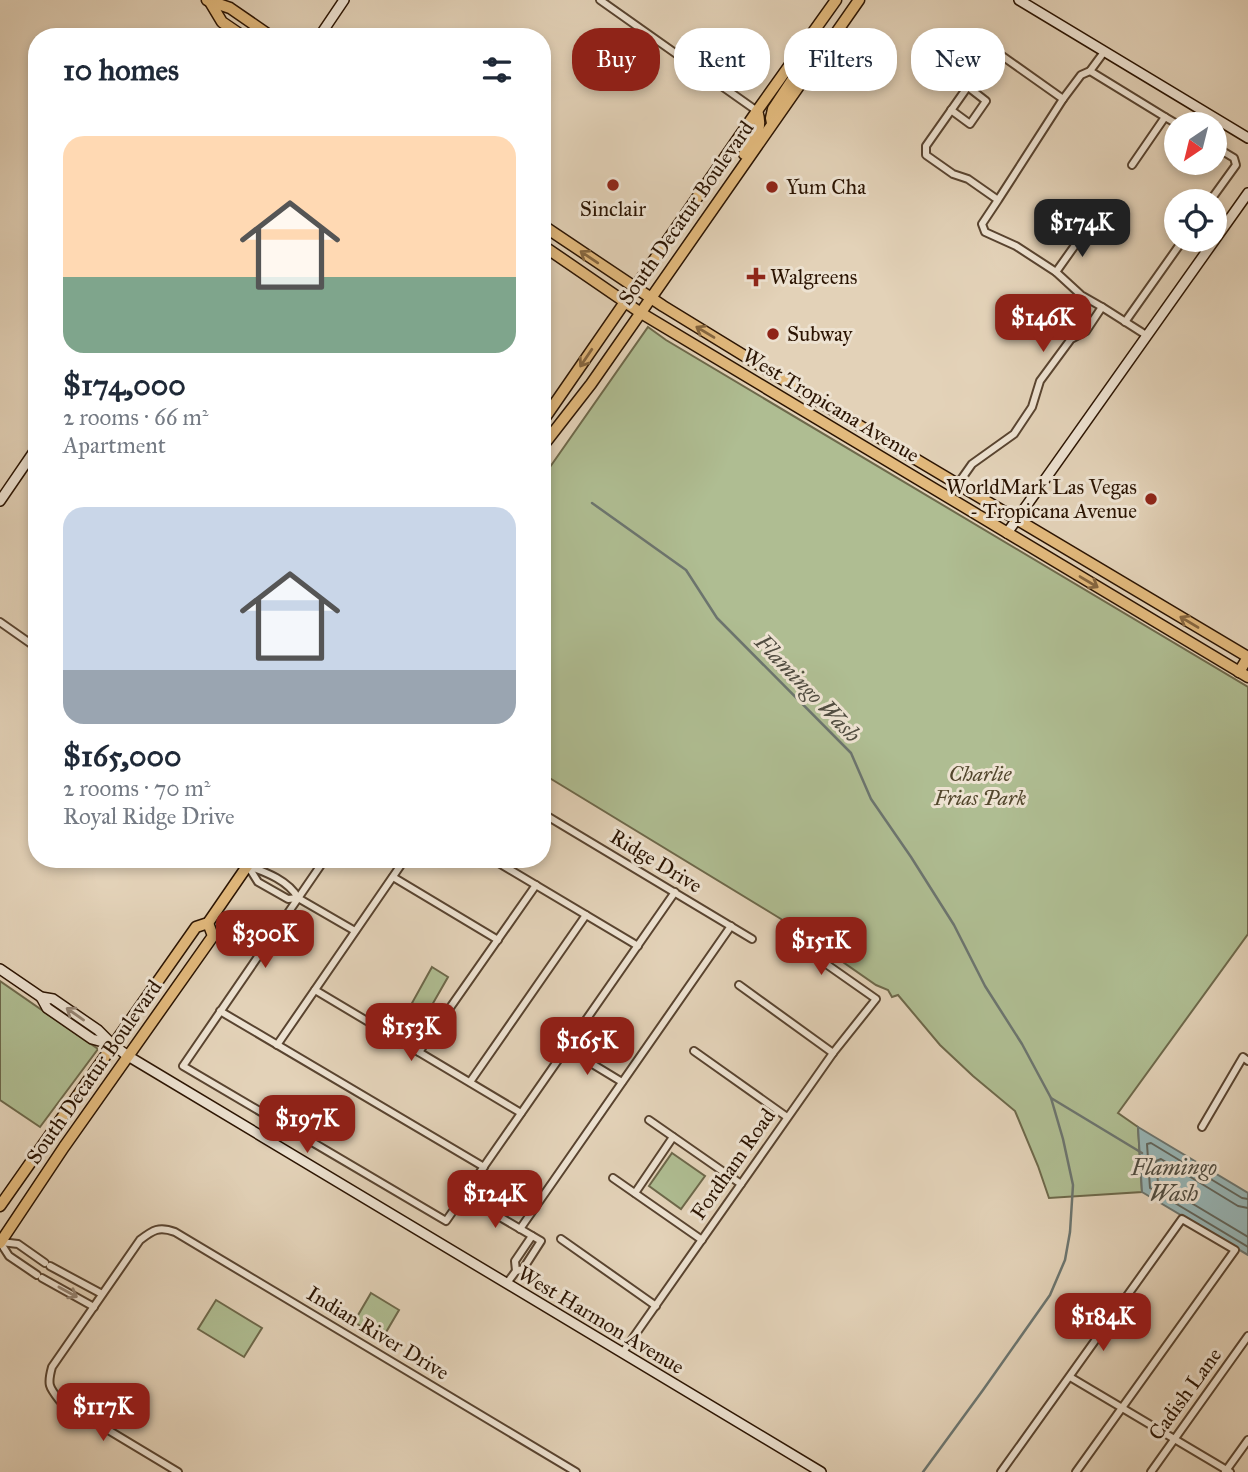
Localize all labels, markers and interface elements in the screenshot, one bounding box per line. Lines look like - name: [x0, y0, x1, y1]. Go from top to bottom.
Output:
- chip: Buy: [572, 28, 660, 91]
- chip: Rent: [674, 28, 770, 91]
- chip: Filters: [784, 28, 897, 91]
- chip: New: [911, 28, 1005, 91]
- icon: filters: [478, 51, 516, 89]
- text: 10 homes: [63, 52, 179, 88]
- north arrow: [1164, 112, 1227, 175]
- map controls: [1164, 112, 1227, 252]
- street label: South Decatur Boulevard: [613, 115, 760, 310]
- place label: Yum Cha: [786, 174, 866, 200]
- marker: Sinclair: [605, 177, 621, 193]
- marker: Yum Cha: [764, 179, 780, 195]
- icon: home: [227, 182, 353, 308]
- button: locate: [1164, 189, 1227, 252]
- place label: Sinclair: [580, 196, 646, 222]
- pin: $174K: [1033, 200, 1131, 259]
- text: $174K: [1050, 208, 1114, 236]
- one-way arrow: [579, 249, 599, 263]
- place label: Walgreens: [770, 264, 858, 290]
- marker: Walgreens: [748, 269, 764, 285]
- pin: $146K: [994, 294, 1092, 354]
- text: $146K: [1011, 303, 1075, 331]
- place label: Subway: [787, 321, 854, 347]
- one-way arrow: [696, 324, 716, 338]
- marker: Subway: [765, 326, 781, 342]
- street label: West Tropicana Avenue: [738, 342, 924, 468]
- one-way arrow: [579, 348, 593, 367]
- text: $174,000: [63, 367, 186, 403]
- text: 2 rooms · 66 m²: [63, 403, 208, 431]
- text: Apartment: [63, 431, 166, 459]
- place label: WorldMark Las Vegas - Tropicana Avenue: [946, 474, 1137, 524]
- marker: WorldMark Las Vegas - Tropicana Avenue: [1143, 491, 1159, 507]
- icon: home: [227, 553, 353, 679]
- one-way arrow: [1078, 575, 1098, 589]
- one-way arrow: [1180, 615, 1200, 629]
- water label: Flamingo Wash: [749, 627, 867, 748]
- text: $165,000: [63, 738, 181, 774]
- park label: Charlie Frias Park: [933, 761, 1027, 811]
- text: 2 rooms · 70 m²: [63, 774, 211, 802]
- text: Royal Ridge Drive: [63, 802, 235, 830]
- street label: Ridge Drive: [605, 823, 707, 899]
- pin: $300K: [216, 911, 314, 970]
- pin: $151K: [772, 918, 870, 977]
- text: $300K: [232, 919, 298, 947]
- text: $151K: [792, 926, 850, 954]
- street label: South Decatur Boulevard: [21, 974, 168, 1169]
- pin: $153K: [362, 1004, 460, 1063]
- one-way arrow: [66, 1007, 85, 1021]
- text: $153K: [382, 1012, 440, 1040]
- pin: $165K: [538, 1018, 636, 1077]
- text: $165K: [556, 1026, 618, 1054]
- pin: $197K: [258, 1096, 356, 1155]
- street label: Fordham Road: [685, 1103, 781, 1225]
- text: $197K: [275, 1104, 339, 1132]
- water label: Flamingo Wash: [1130, 1153, 1217, 1207]
- pin: $124K: [446, 1170, 544, 1230]
- text: $124K: [463, 1179, 527, 1207]
- street label: West Harmon Avenue: [513, 1260, 689, 1380]
- street label: Indian River Drive: [302, 1280, 454, 1386]
- one-way arrow: [57, 1285, 77, 1299]
- pin: $184K: [1054, 1294, 1152, 1353]
- text: $184K: [1071, 1302, 1135, 1330]
- street label: Cadish Lane: [1143, 1343, 1227, 1445]
- pin: $117K: [54, 1384, 152, 1443]
- text: $117K: [73, 1392, 133, 1420]

